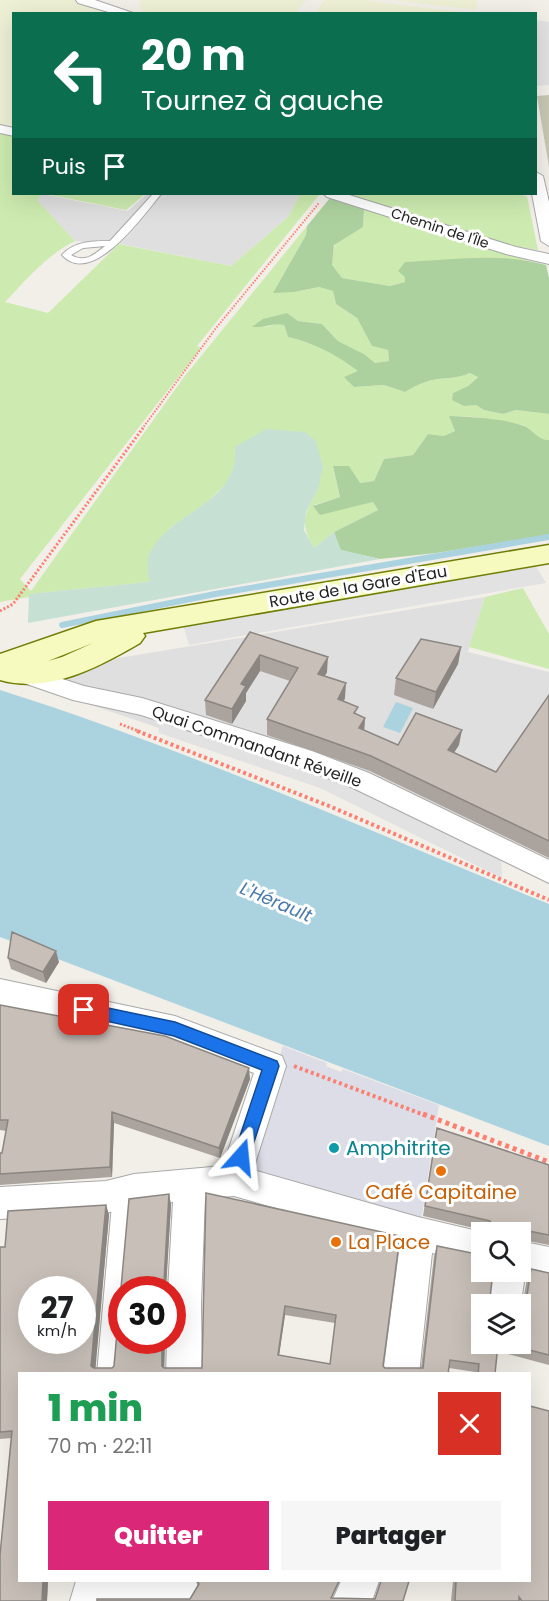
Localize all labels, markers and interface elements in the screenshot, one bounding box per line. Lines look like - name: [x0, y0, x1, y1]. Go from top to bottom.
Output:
- text: 20 m: [141, 26, 246, 85]
- icon: left: [42, 36, 120, 114]
- text: Tournez à gauche: [141, 82, 383, 119]
- icon: arrive: [98, 150, 131, 183]
- text: Puis: [42, 151, 86, 182]
- street label: Chemin de l'Île: [388, 203, 492, 253]
- street label: Route de la Gare d'Eau: [267, 560, 449, 613]
- street label: Quai Commandant Réveille: [149, 700, 365, 793]
- water label: L'Hérault: [237, 875, 316, 928]
- pin: [58, 984, 109, 1035]
- icon: arrive: [67, 993, 100, 1026]
- position arrow: [209, 1125, 273, 1189]
- place label: Amphitrite: [346, 1134, 451, 1162]
- marker: Amphitrite: [327, 1141, 341, 1155]
- marker: Café Capitaine: [434, 1164, 448, 1178]
- place label: Café Capitaine: [365, 1178, 517, 1206]
- map controls: [471, 1222, 531, 1354]
- button: search: [471, 1222, 531, 1282]
- place label: La Place: [348, 1228, 430, 1256]
- marker: La Place: [329, 1235, 343, 1249]
- speed limit sign: 30: [108, 1276, 186, 1354]
- text: 27: [40, 1286, 74, 1329]
- button: layers: [471, 1294, 531, 1354]
- text: km/h: [37, 1320, 77, 1341]
- text: 1 min: [48, 1383, 143, 1434]
- button: close: [438, 1392, 501, 1455]
- text: 70 m · 22:11: [48, 1432, 152, 1460]
- button: Quitter: [48, 1501, 269, 1570]
- button: Partager: [281, 1501, 501, 1570]

